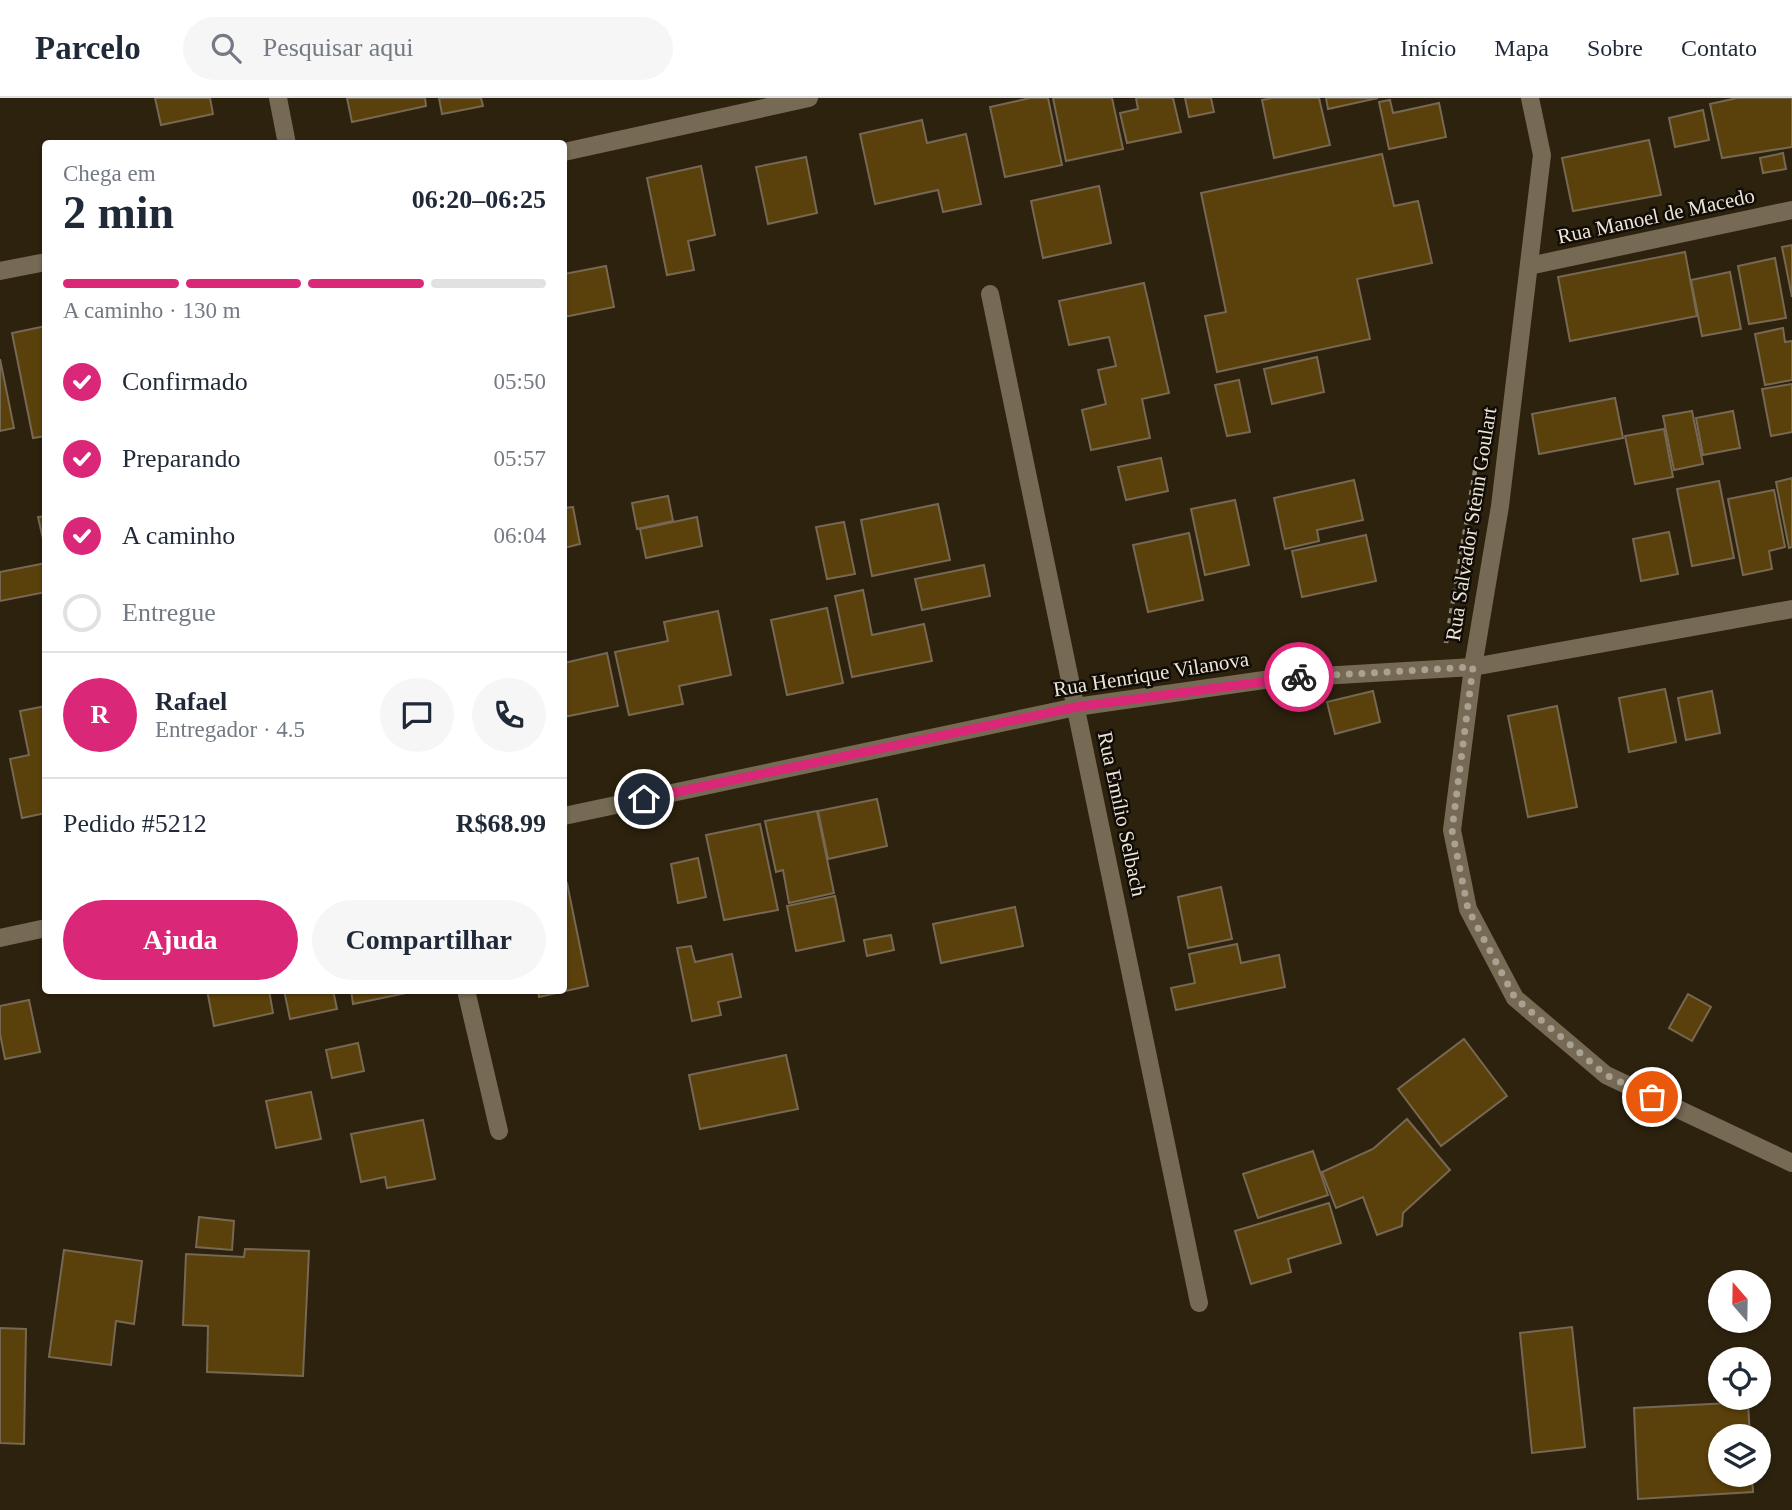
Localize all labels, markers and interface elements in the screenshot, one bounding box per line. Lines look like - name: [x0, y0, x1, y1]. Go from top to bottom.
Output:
- search box: [183, 17, 673, 80]
- icon: search: [207, 29, 245, 67]
- text: Parcelo: [35, 30, 141, 66]
- text: Pesquisar aqui: [263, 33, 414, 62]
- text: Início: [1400, 35, 1456, 61]
- text: Mapa: [1494, 35, 1549, 61]
- text: Sobre: [1587, 35, 1643, 61]
- text: Contato: [1681, 35, 1757, 61]
- text: Chega em: [63, 161, 156, 186]
- street label: Rua Manoel de Macedo: [1555, 183, 1757, 249]
- text: 06:20–06:25: [412, 185, 546, 214]
- text: 2 min: [63, 187, 174, 238]
- text: A caminho · 130 m: [63, 298, 241, 323]
- icon: check: [63, 363, 101, 401]
- text: Confirmado: [122, 367, 248, 396]
- text: 05:50: [494, 369, 546, 394]
- street label: Rua Salvador Stenn Goulart: [1441, 405, 1501, 643]
- icon: check: [63, 440, 101, 478]
- text: Preparando: [122, 444, 240, 473]
- text: 05:57: [494, 446, 546, 471]
- icon: check: [63, 517, 101, 555]
- text: A caminho: [122, 521, 235, 550]
- text: 06:04: [494, 523, 546, 548]
- text: Entregue: [122, 598, 216, 627]
- courier: [1264, 642, 1334, 712]
- street label: Rua Henrique Vilanova: [1051, 647, 1251, 701]
- icon: bike: [1280, 658, 1318, 696]
- button: chat: [380, 678, 454, 752]
- button: phone: [472, 678, 546, 752]
- text: Rafael: [155, 687, 227, 716]
- text: R: [91, 700, 109, 729]
- text: Entregador · 4.5: [155, 717, 305, 742]
- street label: Rua Emílio Selbach: [1093, 729, 1151, 899]
- pin: [614, 769, 674, 829]
- icon: home: [625, 780, 663, 818]
- text: Pedido #5212: [63, 809, 207, 838]
- text: R$68.99: [456, 809, 546, 838]
- button: Ajuda: [63, 900, 298, 980]
- button: Compartilhar: [312, 900, 546, 980]
- pin: [1622, 1067, 1682, 1127]
- icon: bag: [1633, 1078, 1671, 1116]
- north arrow: [1708, 1270, 1771, 1334]
- map controls: [1708, 1270, 1771, 1487]
- button: locate: [1708, 1347, 1771, 1410]
- button: layers: [1708, 1424, 1771, 1487]

